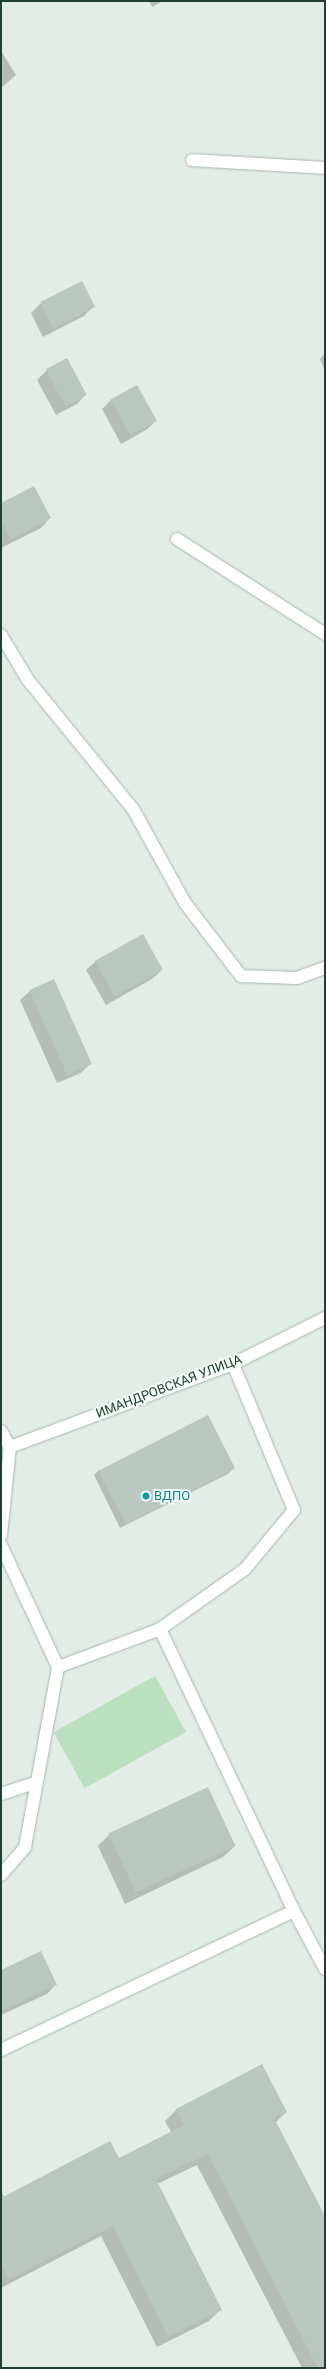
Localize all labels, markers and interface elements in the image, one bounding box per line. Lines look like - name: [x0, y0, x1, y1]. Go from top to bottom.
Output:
- street label: ИМАНДРОВСКАЯ УЛИЦА: [94, 1352, 244, 1422]
- place label: ВДПО: [154, 1488, 190, 1504]
- marker: ВДПО: [141, 1491, 151, 1501]

